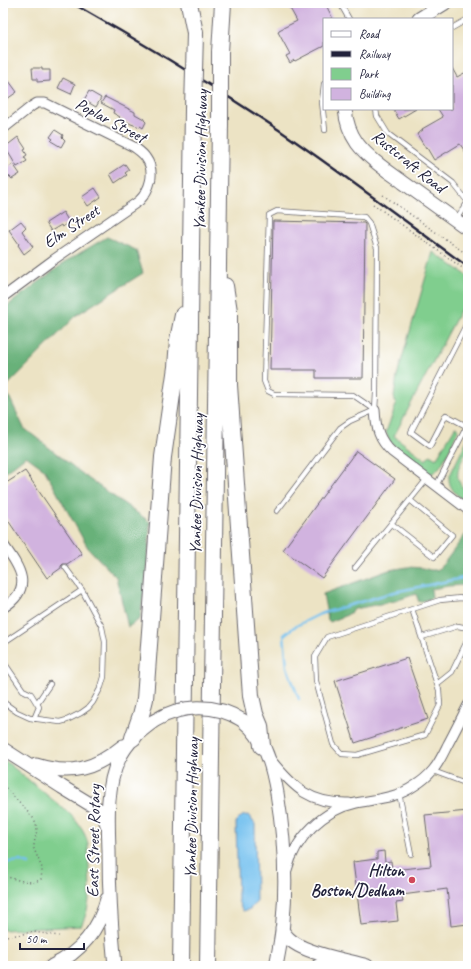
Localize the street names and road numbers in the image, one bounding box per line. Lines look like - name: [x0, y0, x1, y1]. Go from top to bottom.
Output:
- street label: Yankee Division Highway: [189, 88, 212, 231]
- street label: Poplar Street: [72, 93, 152, 149]
- street label: Rustcraft Road: [368, 125, 452, 199]
- street label: Elm Street: [39, 199, 105, 253]
- street label: Yankee Division Highway: [185, 412, 208, 555]
- street label: Yankee Division Highway: [180, 736, 203, 879]
- street label: East Street Rotary: [82, 783, 105, 898]

